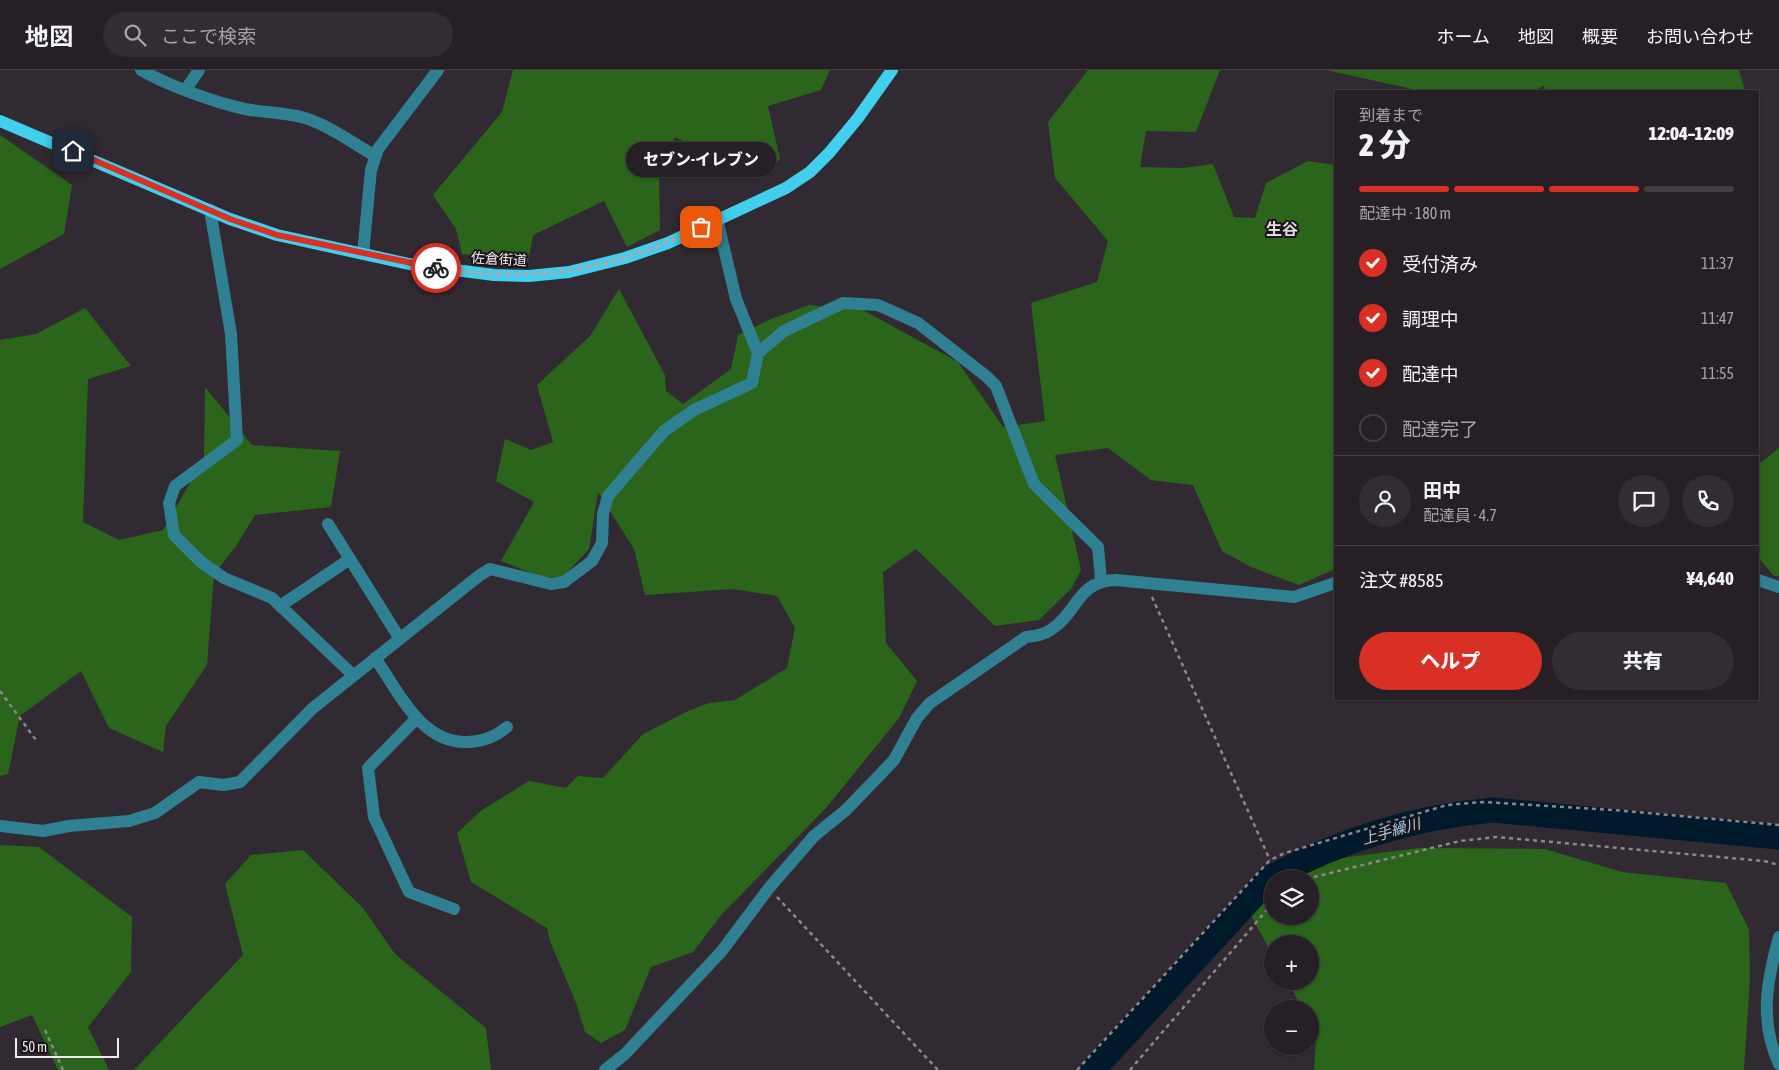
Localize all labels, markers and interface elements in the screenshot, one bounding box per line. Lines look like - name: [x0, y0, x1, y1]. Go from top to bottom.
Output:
- search box: [103, 12, 453, 57]
- icon: search: [121, 21, 149, 49]
- text: 地図: [25, 23, 73, 50]
- text: ここで検索: [161, 25, 256, 47]
- text: ホーム: [1437, 26, 1490, 47]
- text: 地図: [1518, 26, 1554, 47]
- text: 概要: [1582, 26, 1618, 47]
- text: お問い合わせ: [1646, 26, 1754, 47]
- text: 到着まで: [1359, 106, 1423, 124]
- text: 12:04–12:09: [1648, 122, 1734, 144]
- text: 2 分: [1359, 126, 1410, 163]
- pin: [52, 130, 94, 172]
- icon: home: [59, 137, 87, 165]
- callout: セブン-イレブン: [626, 142, 776, 177]
- text: セブン-イレブン: [643, 150, 759, 168]
- text: 配達中 · 180 m: [1359, 204, 1451, 222]
- pin: [680, 206, 722, 248]
- icon: bag: [687, 213, 715, 241]
- district label: 生谷: [1266, 220, 1298, 238]
- courier: [411, 243, 461, 293]
- icon: check: [1359, 249, 1387, 277]
- street label: 佐倉街道: [471, 250, 527, 268]
- text: 受付済み: [1402, 253, 1478, 275]
- icon: bike: [422, 254, 450, 282]
- text: 11:37: [1701, 254, 1734, 272]
- icon: check: [1359, 304, 1387, 332]
- text: 調理中: [1402, 308, 1459, 330]
- text: 11:47: [1701, 309, 1734, 327]
- icon: check: [1359, 359, 1387, 387]
- text: 配達中: [1402, 363, 1459, 385]
- text: 11:55: [1701, 364, 1734, 382]
- text: 配達完了: [1402, 418, 1478, 440]
- button: person: [1359, 475, 1411, 527]
- button: chat: [1618, 475, 1670, 527]
- button: phone: [1682, 475, 1734, 527]
- text: 田中: [1423, 479, 1461, 501]
- text: 配達員 · 4.7: [1423, 506, 1497, 524]
- text: ¥4,640: [1686, 567, 1734, 589]
- text: 注文 #8585: [1359, 569, 1444, 591]
- button: ヘルプ: [1359, 632, 1542, 690]
- button: 共有: [1552, 632, 1734, 690]
- water label: 上手繰川: [1360, 814, 1424, 847]
- map controls: [1264, 870, 1319, 1055]
- button: layers: [1264, 870, 1319, 925]
- button: +: [1264, 935, 1319, 990]
- button: −: [1264, 1000, 1319, 1055]
- scale bar: [15, 1035, 119, 1058]
- text: 50 m: [22, 1039, 47, 1055]

